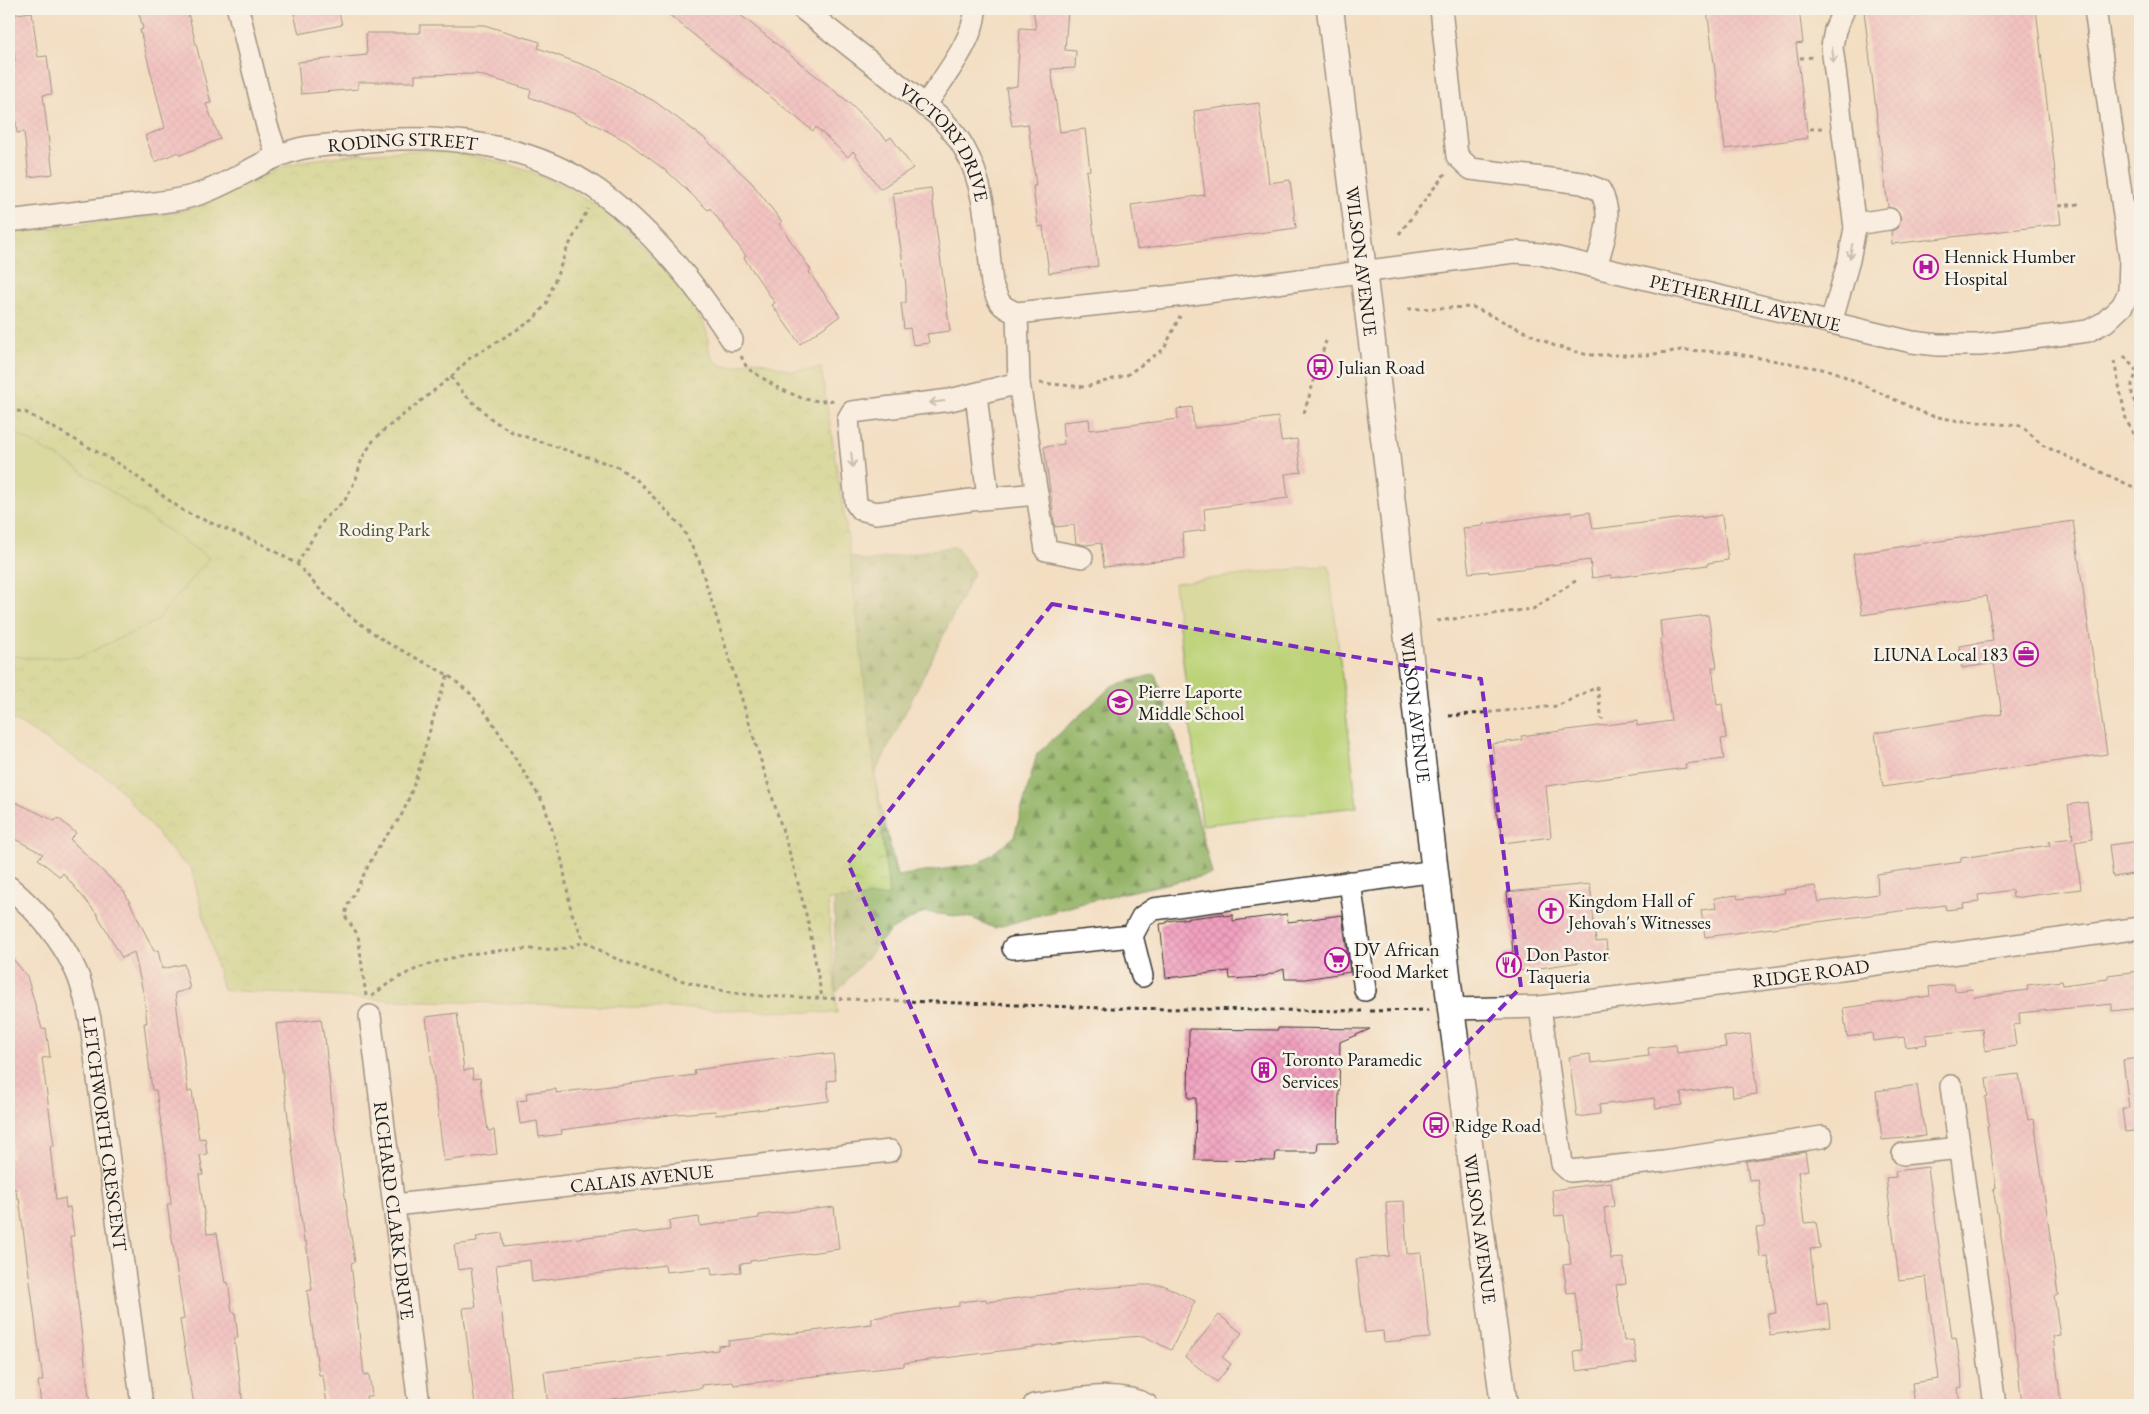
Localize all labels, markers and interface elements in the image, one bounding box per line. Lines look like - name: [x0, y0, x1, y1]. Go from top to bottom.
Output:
- one-way arrow: [1828, 47, 1838, 63]
- street label: VICTORY DRIVE: [894, 77, 995, 204]
- street label: RODING STREET: [326, 126, 480, 158]
- street label: WILSON AVENUE: [1340, 185, 1384, 338]
- one-way arrow: [1845, 242, 1855, 258]
- place label: Hennick Humber Hospital: [1944, 244, 2076, 291]
- hospital icon: Hennick Humber Hospital: [1913, 254, 1939, 280]
- street label: PETHERHILL AVENUE: [1647, 268, 1843, 337]
- bus stop icon: Julian Road: [1307, 354, 1333, 380]
- place label: Julian Road: [1336, 355, 1425, 380]
- one-way arrow: [929, 397, 945, 407]
- one-way arrow: [847, 452, 857, 468]
- park label: Roding Park: [338, 517, 431, 542]
- street label: WILSON AVENUE: [1395, 631, 1437, 784]
- office icon: LIUNA Local 183: [2013, 641, 2039, 667]
- place label: LIUNA Local 183: [1873, 642, 2008, 667]
- place label: Pierre Laporte Middle School: [1138, 679, 1245, 726]
- school or university icon: Pierre Laporte Middle School: [1107, 689, 1133, 715]
- place label: Kingdom Hall of Jehovah's Witnesses: [1566, 888, 1711, 935]
- church icon: Kingdom Hall of Jehovah's Witnesses: [1538, 898, 1564, 924]
- place label: DV African Food Market: [1354, 937, 1448, 984]
- place label: Don Pastor Taqueria: [1526, 942, 1609, 989]
- supermarket icon: DV African Food Market: [1324, 947, 1350, 973]
- restaurant icon: Don Pastor Taqueria: [1496, 952, 1522, 978]
- street label: RIDGE ROAD: [1751, 953, 1871, 993]
- street label: LETCHWORTH CRESCENT: [77, 1015, 134, 1253]
- place label: Toronto Paramedic Services: [1282, 1047, 1422, 1094]
- building icon: Toronto Paramedic Services: [1251, 1057, 1277, 1083]
- street label: RICHARD CLARK DRIVE: [368, 1100, 421, 1321]
- bus stop icon: Ridge Road: [1423, 1112, 1449, 1138]
- place label: Ridge Road: [1454, 1113, 1541, 1138]
- street label: WILSON AVENUE: [1458, 1152, 1503, 1306]
- street label: CALAIS AVENUE: [569, 1158, 715, 1198]

